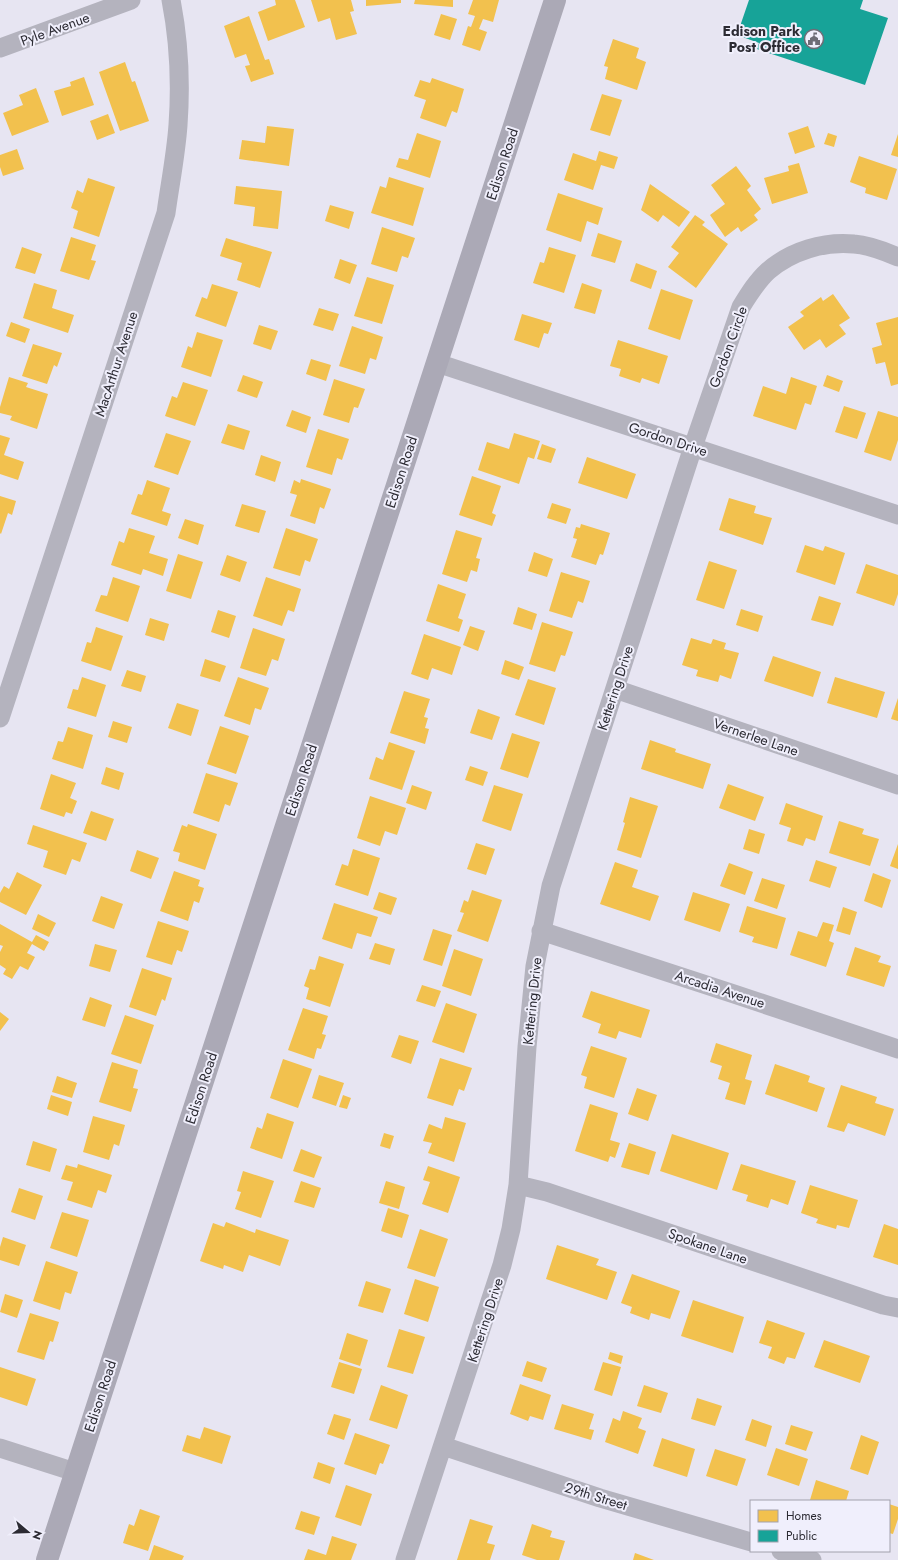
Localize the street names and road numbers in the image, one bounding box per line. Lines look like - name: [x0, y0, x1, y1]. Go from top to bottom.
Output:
- street label: Pyle Avenue: [18, 7, 92, 51]
- street label: Edison Road: [481, 126, 523, 202]
- street label: Gordon Circle: [704, 303, 752, 391]
- street label: MacArthur Avenue: [90, 309, 142, 419]
- street label: Gordon Drive: [626, 417, 710, 461]
- street label: Edison Road: [380, 434, 422, 510]
- street label: Kettering Drive: [592, 643, 638, 733]
- street label: Vernerlee Lane: [711, 713, 801, 761]
- street label: Edison Road: [280, 742, 322, 818]
- street label: Kettering Drive: [517, 956, 547, 1046]
- street label: Arcadia Avenue: [672, 965, 768, 1013]
- street label: Edison Road: [180, 1050, 222, 1126]
- street label: Spokane Lane: [666, 1223, 750, 1269]
- street label: Kettering Drive: [462, 1275, 508, 1365]
- street label: Edison Road: [79, 1358, 121, 1434]
- street label: 29th Street: [562, 1477, 630, 1515]

